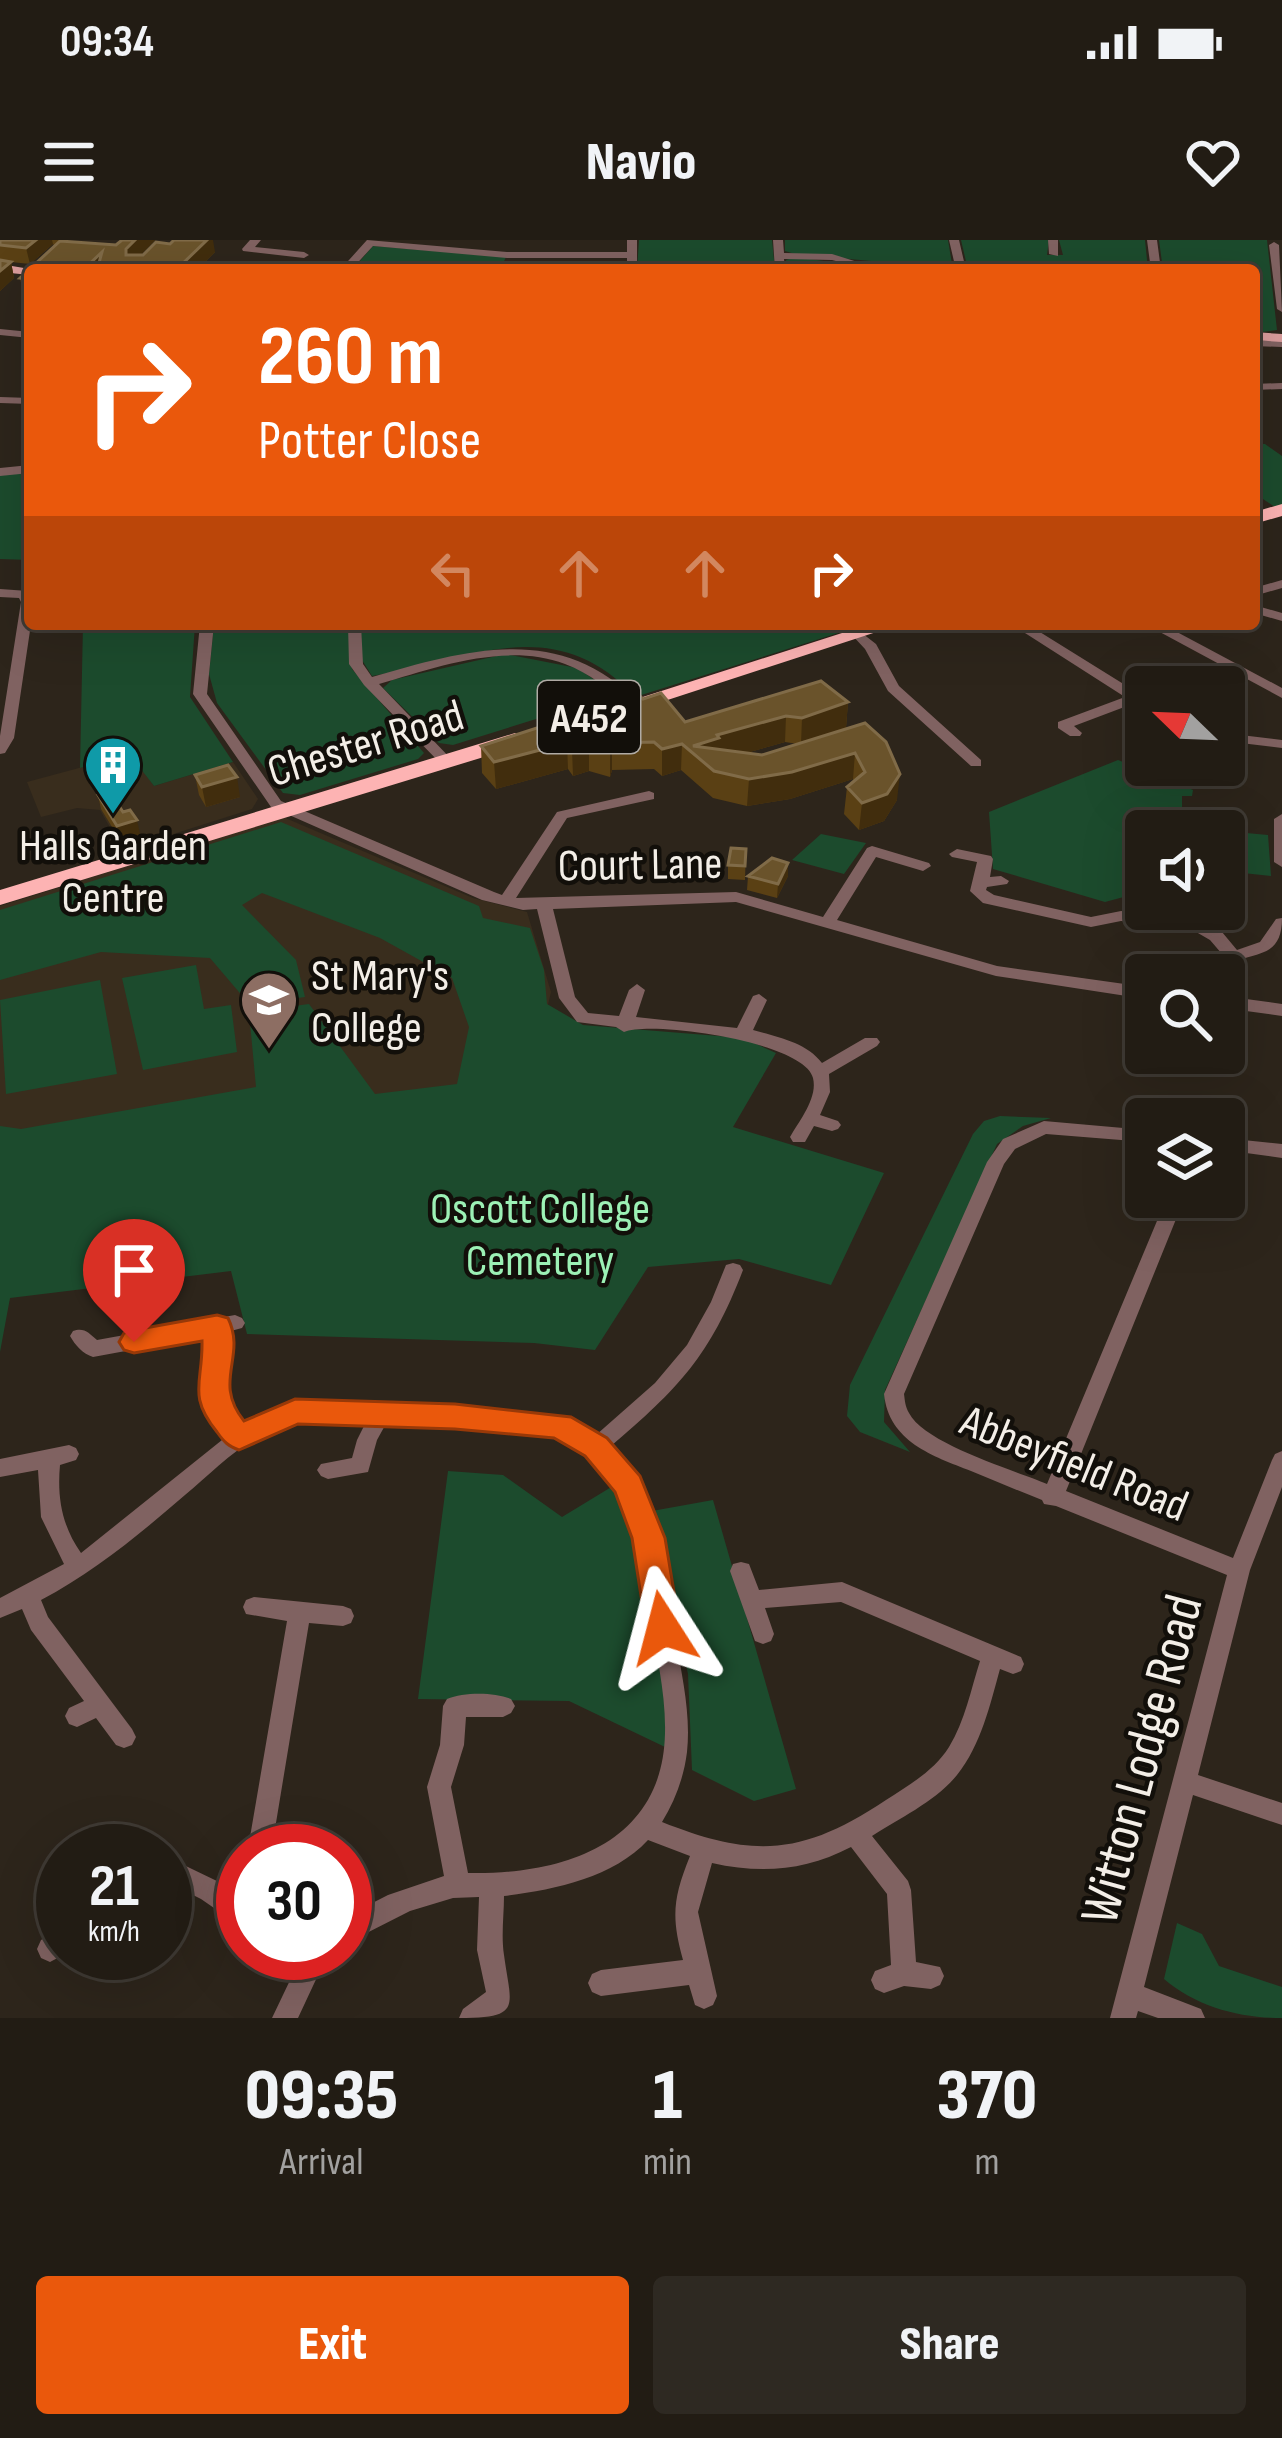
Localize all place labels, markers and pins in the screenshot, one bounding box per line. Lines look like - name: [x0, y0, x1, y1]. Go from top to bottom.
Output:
- building icon: Halls Garden Centre: [82, 734, 144, 816]
- place label: Halls Garden Centre: [19, 819, 207, 926]
- place label: St Mary's College: [311, 949, 449, 1056]
- school or university icon: St Mary's College: [238, 969, 300, 1051]
- pin: [83, 1219, 185, 1342]

